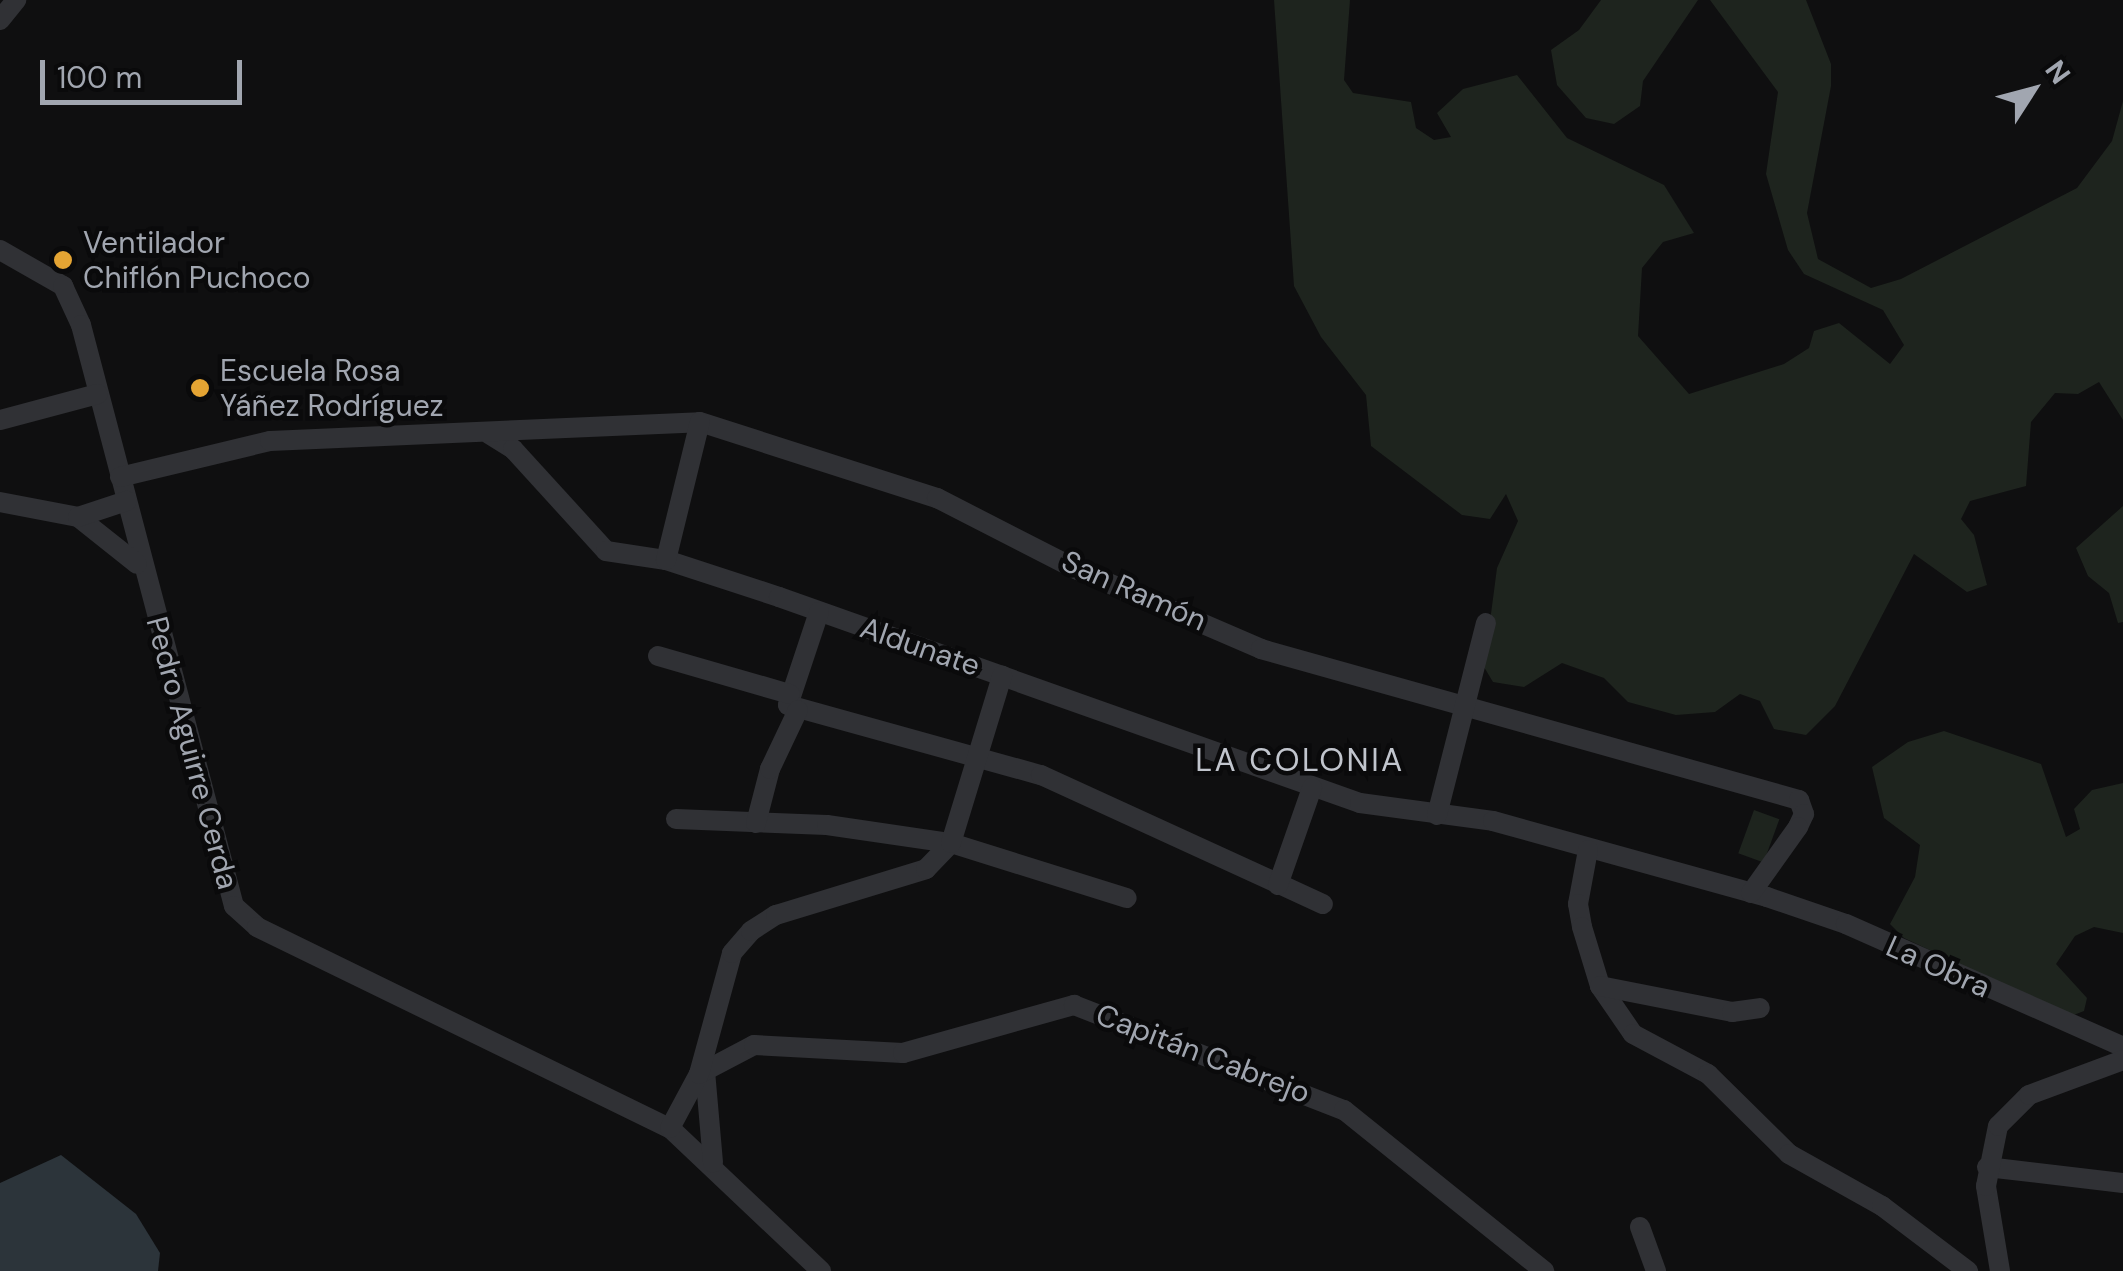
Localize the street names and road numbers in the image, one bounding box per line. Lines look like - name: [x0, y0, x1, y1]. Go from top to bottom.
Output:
- street label: San Ramón: [1056, 543, 1212, 639]
- street label: Aldunate: [855, 610, 985, 684]
- street label: Pedro Aguirre Cerda: [138, 613, 246, 893]
- street label: La Obra: [1881, 928, 1995, 1006]
- street label: Capitán Cabrejo: [1091, 997, 1315, 1111]

